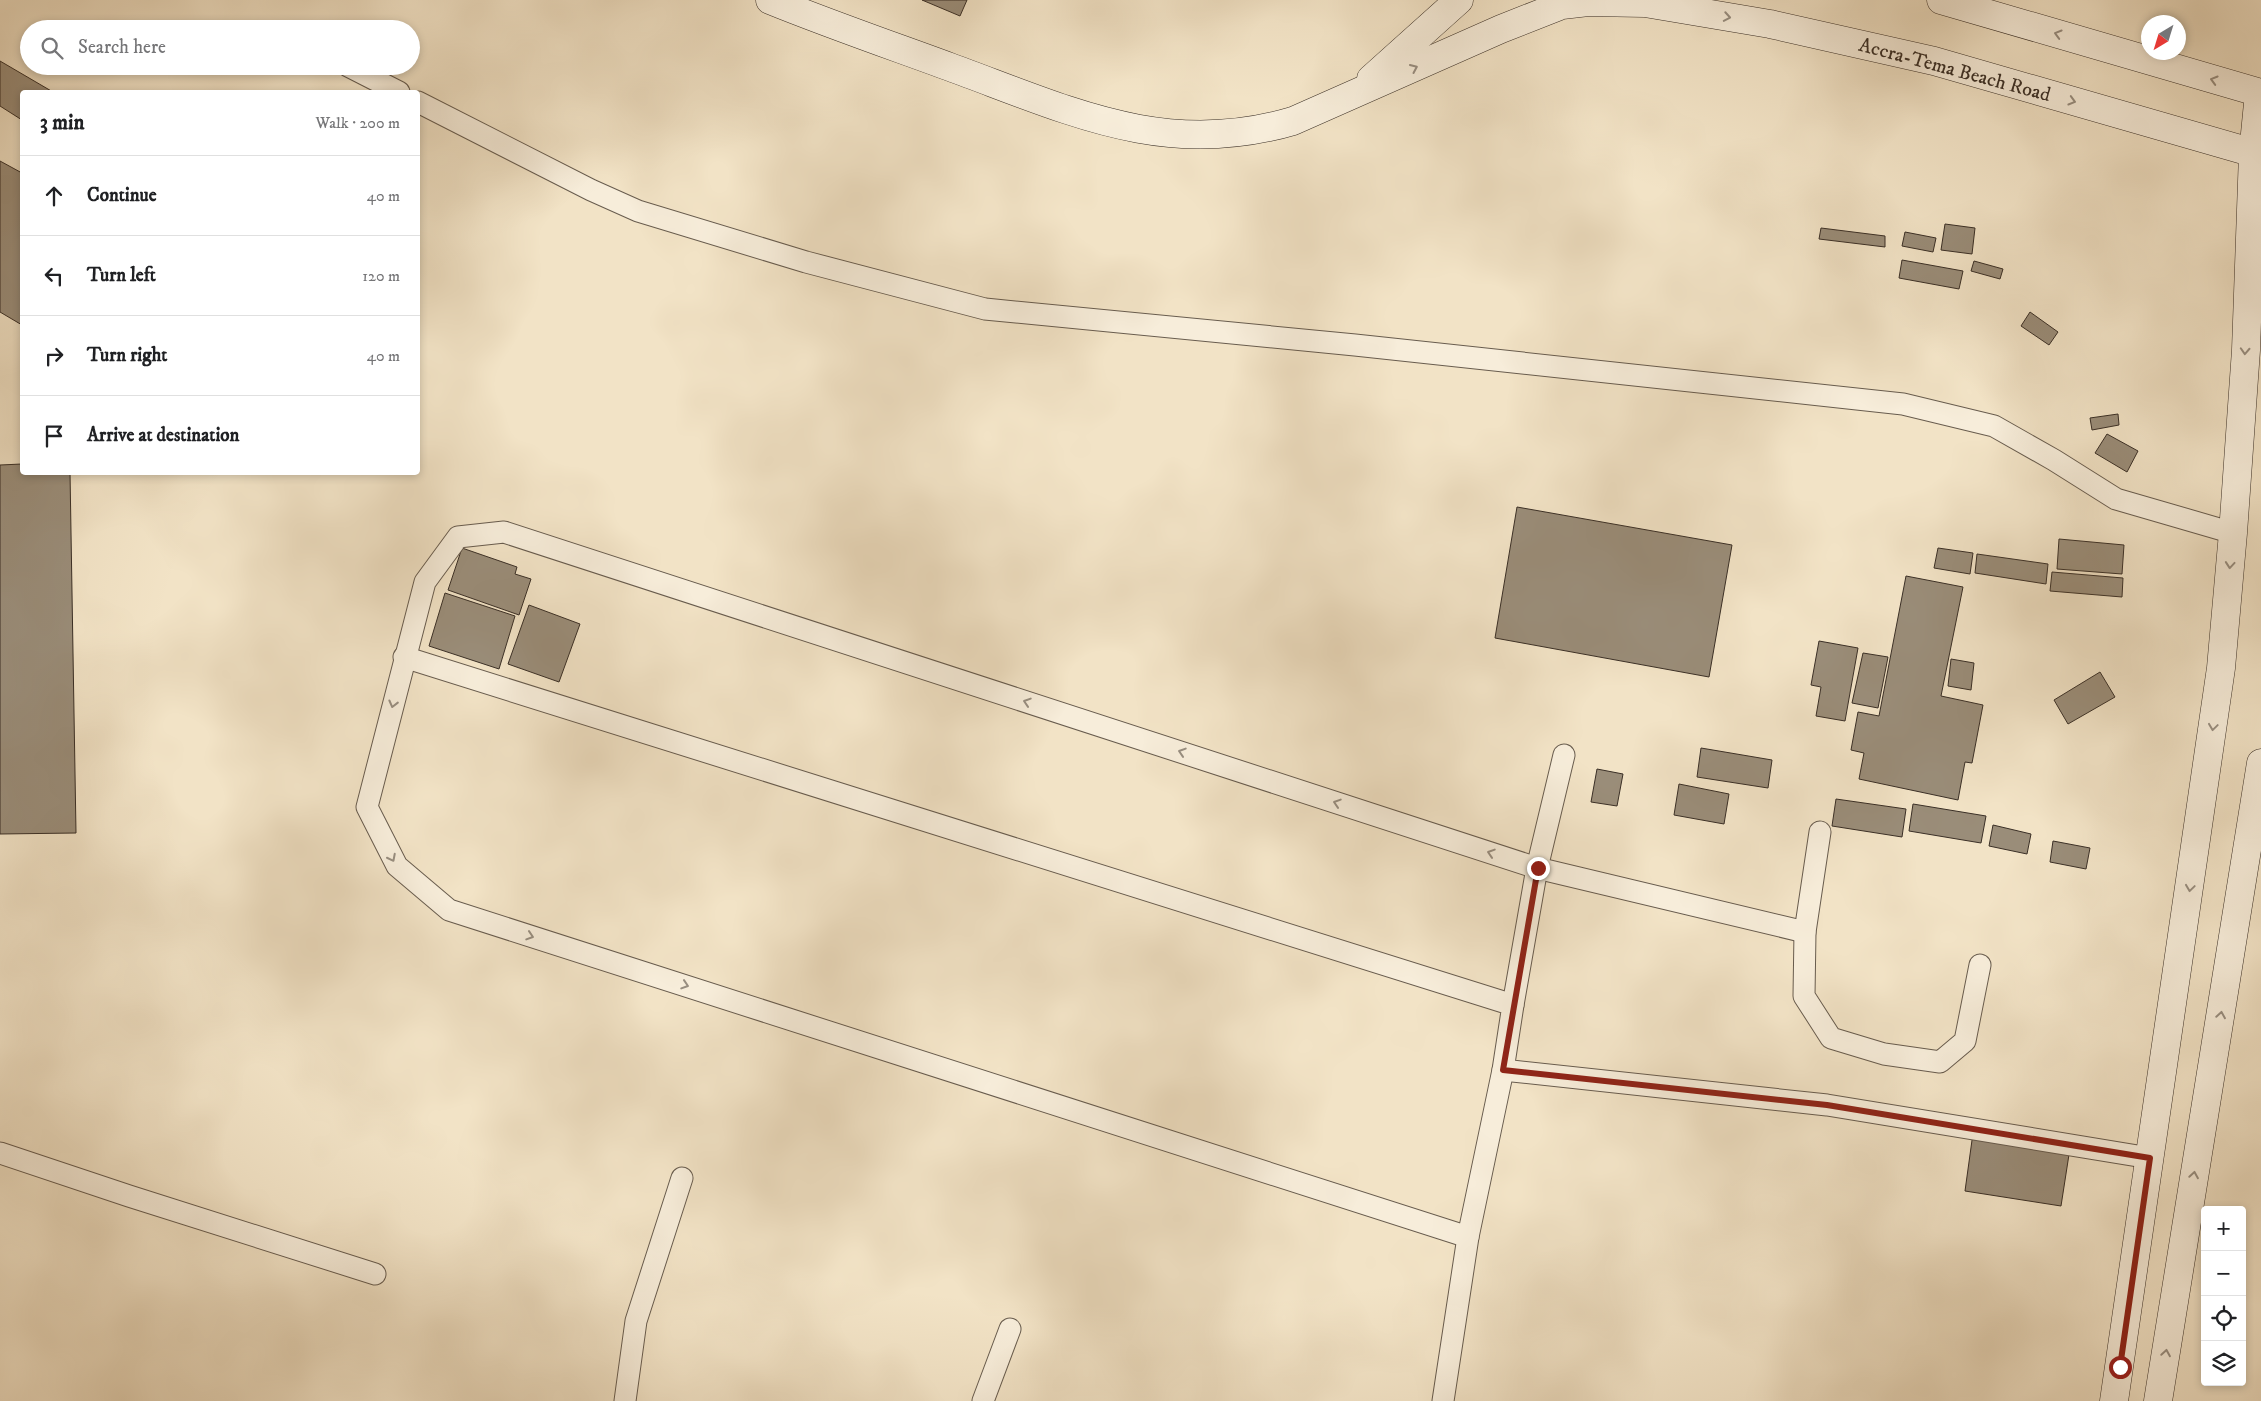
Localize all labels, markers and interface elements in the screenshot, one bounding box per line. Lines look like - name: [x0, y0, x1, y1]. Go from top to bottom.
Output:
- one-way arrow: [1723, 12, 1732, 22]
- north arrow: [2141, 15, 2186, 60]
- search box: [20, 20, 420, 75]
- one-way arrow: [2055, 30, 2063, 40]
- street label: Accra-Tema Beach Road: [1856, 33, 2053, 108]
- icon: search: [38, 34, 66, 62]
- text: Search here: [78, 36, 166, 59]
- one-way arrow: [1409, 63, 1418, 74]
- one-way arrow: [2211, 75, 2219, 85]
- one-way arrow: [2067, 96, 2076, 106]
- text: 3 min: [40, 110, 85, 136]
- text: Walk · 200 m: [316, 113, 400, 133]
- icon: ahead: [40, 182, 68, 210]
- text: Continue: [87, 184, 157, 207]
- text: 40 m: [367, 186, 400, 206]
- icon: left: [40, 262, 68, 290]
- text: Turn left: [87, 264, 156, 287]
- text: 120 m: [362, 266, 400, 286]
- icon: right: [40, 342, 68, 370]
- text: Turn right: [87, 344, 167, 367]
- text: 40 m: [367, 346, 400, 366]
- one-way arrow: [2240, 347, 2251, 355]
- icon: arrive: [40, 422, 68, 450]
- text: Arrive at destination: [87, 424, 239, 447]
- one-way arrow: [2225, 562, 2236, 570]
- one-way arrow: [1024, 698, 1032, 708]
- one-way arrow: [388, 700, 398, 708]
- one-way arrow: [2208, 723, 2219, 731]
- one-way arrow: [1178, 748, 1187, 758]
- one-way arrow: [1333, 798, 1341, 808]
- one-way arrow: [1487, 848, 1496, 858]
- one-way arrow: [386, 852, 396, 861]
- route end: [1527, 857, 1550, 880]
- one-way arrow: [2185, 884, 2196, 892]
- one-way arrow: [525, 930, 533, 940]
- one-way arrow: [680, 980, 688, 990]
- one-way arrow: [2215, 1010, 2225, 1019]
- one-way arrow: [2189, 1171, 2199, 1179]
- map controls: [2201, 1206, 2246, 1386]
- button: +: [2201, 1206, 2246, 1251]
- button: −: [2201, 1251, 2246, 1296]
- button: locate: [2201, 1296, 2246, 1341]
- button: layers: [2201, 1341, 2246, 1386]
- one-way arrow: [2161, 1349, 2171, 1357]
- route start: [2109, 1356, 2132, 1379]

